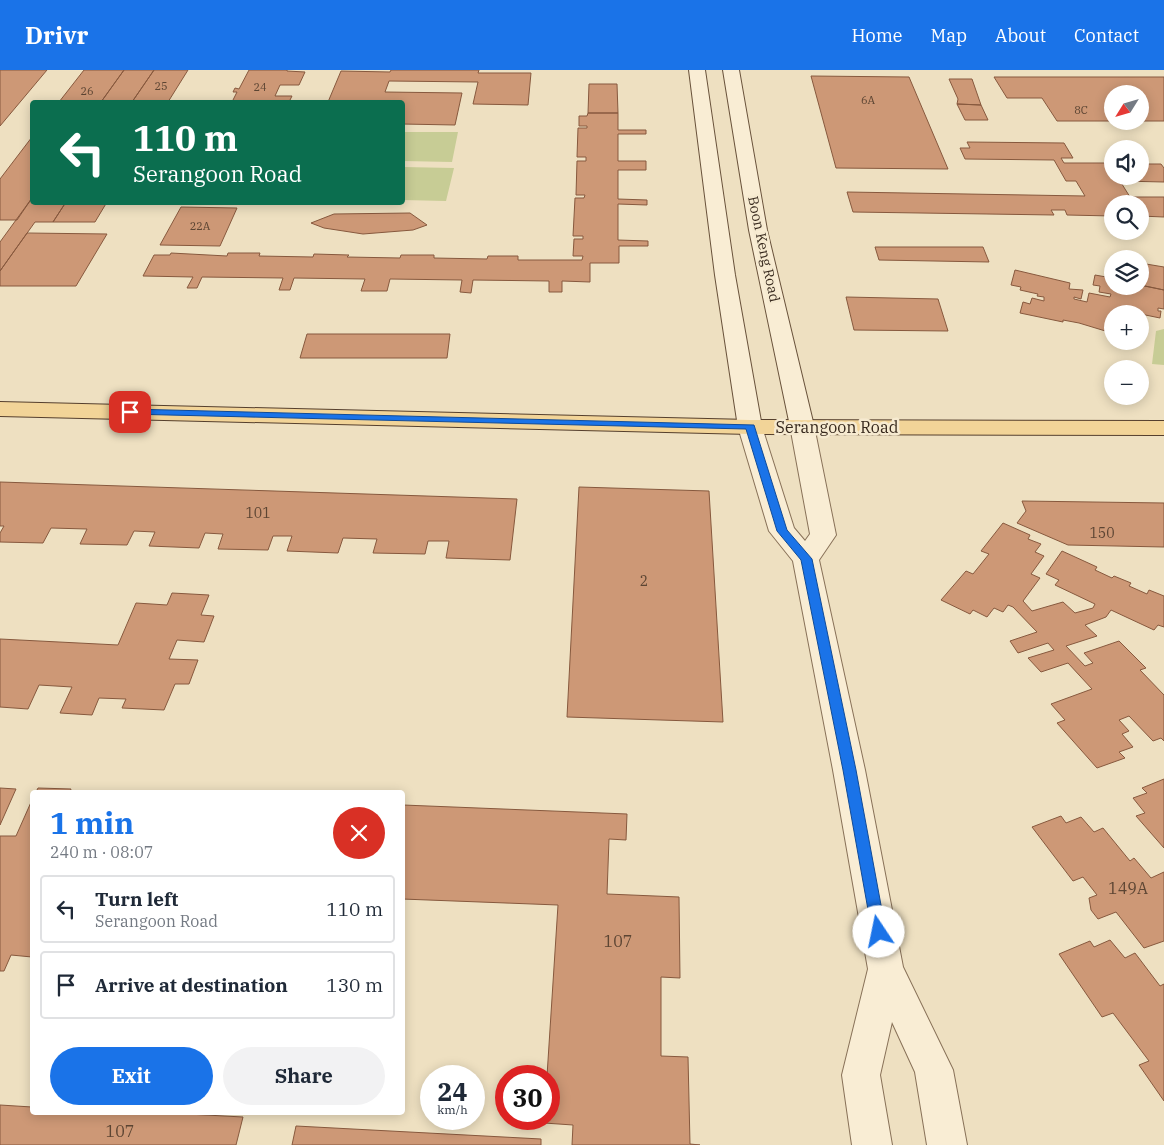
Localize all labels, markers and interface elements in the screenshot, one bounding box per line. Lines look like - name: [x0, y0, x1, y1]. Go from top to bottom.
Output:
- text: Drivr: [25, 19, 88, 51]
- text: Home: [851, 24, 903, 47]
- text: Map: [931, 24, 967, 47]
- text: About: [995, 24, 1046, 47]
- text: Contact: [1074, 24, 1139, 47]
- house number: 25: [154, 79, 168, 93]
- house number: 24: [253, 80, 267, 94]
- house number: 26: [80, 84, 94, 98]
- north arrow: [1104, 85, 1149, 130]
- map controls: [1104, 85, 1149, 405]
- house number: 6A: [861, 93, 876, 107]
- house number: 8C: [1074, 103, 1088, 117]
- text: 110 m: [133, 115, 238, 161]
- icon: left: [50, 120, 115, 185]
- button: sound: [1104, 140, 1149, 185]
- text: Serangoon Road: [133, 159, 302, 188]
- street label: Boon Keng Road: [744, 194, 784, 304]
- button: search: [1104, 195, 1149, 240]
- house number: 22A: [190, 219, 211, 233]
- button: layers: [1104, 250, 1149, 295]
- button: +: [1104, 305, 1149, 350]
- button: −: [1104, 360, 1149, 405]
- pin: [109, 391, 151, 433]
- icon: arrive: [116, 398, 144, 426]
- street label: Serangoon Road: [776, 417, 899, 437]
- house number: 101: [245, 504, 271, 522]
- house number: 150: [1089, 524, 1115, 542]
- house number: 2: [640, 572, 648, 590]
- text: 1 min: [50, 803, 134, 842]
- button: close: [333, 807, 385, 859]
- text: 240 m · 08:07: [50, 842, 153, 862]
- house number: 149A: [1108, 878, 1148, 898]
- text: Turn left: [95, 887, 178, 911]
- icon: left: [52, 895, 80, 923]
- text: 110 m: [326, 897, 383, 921]
- position arrow: [852, 905, 904, 957]
- text: Serangoon Road: [95, 911, 218, 931]
- house number: 107: [604, 931, 632, 951]
- icon: arrive: [52, 971, 80, 999]
- text: Arrive at destination: [95, 973, 288, 997]
- text: 130 m: [326, 973, 383, 997]
- button: Exit: [50, 1047, 213, 1105]
- button: Share: [223, 1047, 385, 1105]
- speed limit sign: 30: [495, 1065, 560, 1130]
- text: 24: [437, 1075, 468, 1108]
- text: km/h: [437, 1102, 468, 1117]
- house number: 107: [106, 1121, 134, 1141]

